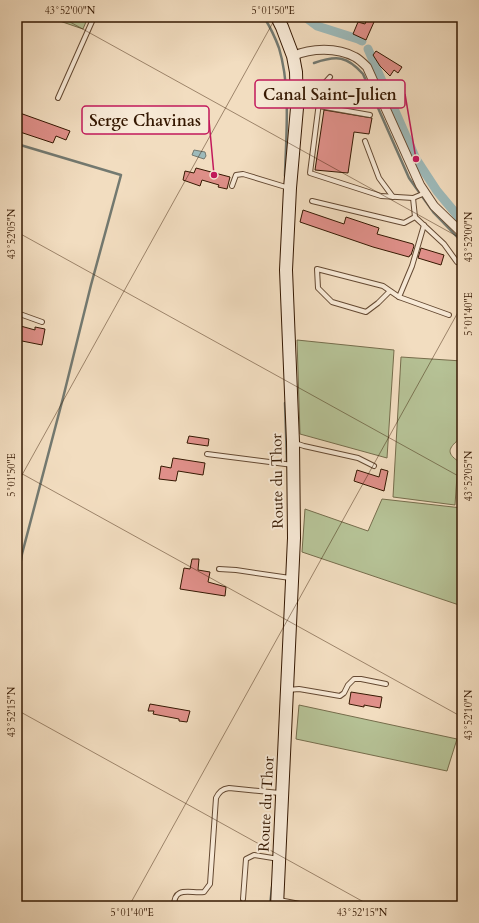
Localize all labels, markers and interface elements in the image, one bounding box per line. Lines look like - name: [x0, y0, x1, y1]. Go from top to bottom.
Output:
- text: 43°52'00"N: [45, 4, 96, 18]
- text: 5°01'50"E: [251, 4, 295, 18]
- callout: Canal Saint-Julien: [255, 80, 405, 108]
- text: Canal Saint-Julien: [263, 84, 398, 106]
- callout: Serge Chavinas: [82, 106, 209, 134]
- text: Serge Chavinas: [89, 110, 201, 132]
- text: 43°52'05"N: [5, 208, 19, 259]
- text: 43°52'00"N: [462, 211, 476, 262]
- text: 5°01'40"E: [462, 292, 476, 336]
- street label: Route du Thor: [266, 433, 288, 529]
- text: 43°52'05"N: [462, 450, 476, 501]
- text: 5°01'50"E: [5, 453, 19, 497]
- text: 43°52'15"N: [5, 686, 19, 737]
- text: 43°52'10"N: [462, 689, 476, 740]
- street label: Route du Thor: [254, 755, 279, 852]
- text: 5°01'40"E: [110, 906, 154, 920]
- text: 43°52'15"N: [337, 906, 388, 920]

